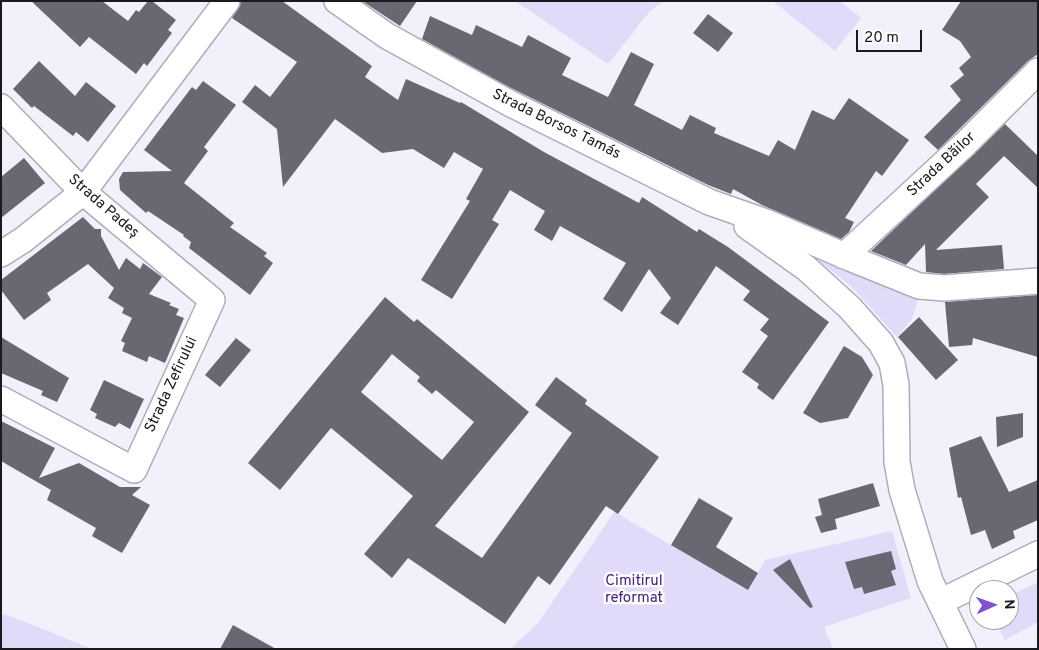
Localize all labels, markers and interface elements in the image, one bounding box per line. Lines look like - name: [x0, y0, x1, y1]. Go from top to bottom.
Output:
- scale bar: [859, 20, 925, 52]
- text: 20 m: [864, 29, 899, 48]
- street label: Strada Borsos Tamás: [489, 86, 623, 164]
- street label: Strada Băilor: [904, 129, 980, 201]
- street label: Strada Padeș: [64, 171, 142, 243]
- street label: Strada Zefirului: [142, 334, 202, 436]
- park label: Cimitirul reformat: [605, 573, 663, 608]
- north arrow: [969, 580, 1019, 630]
- text: N: [1000, 599, 1017, 610]

